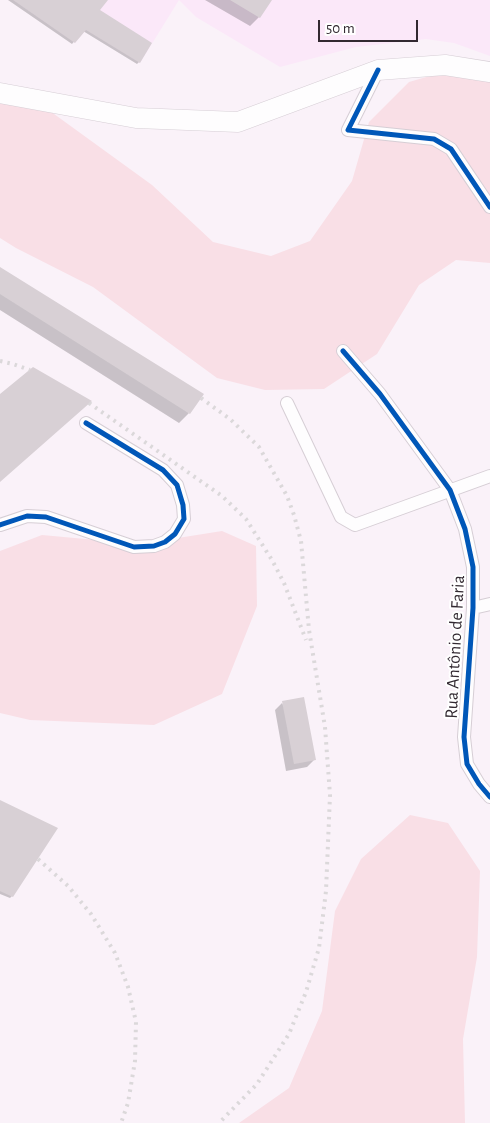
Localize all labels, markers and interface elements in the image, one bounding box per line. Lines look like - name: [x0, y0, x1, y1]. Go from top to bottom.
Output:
- scale bar: [320, 10, 420, 42]
- text: 50 m: [326, 21, 355, 36]
- street label: Rua Antônio de Faria: [440, 575, 470, 719]

